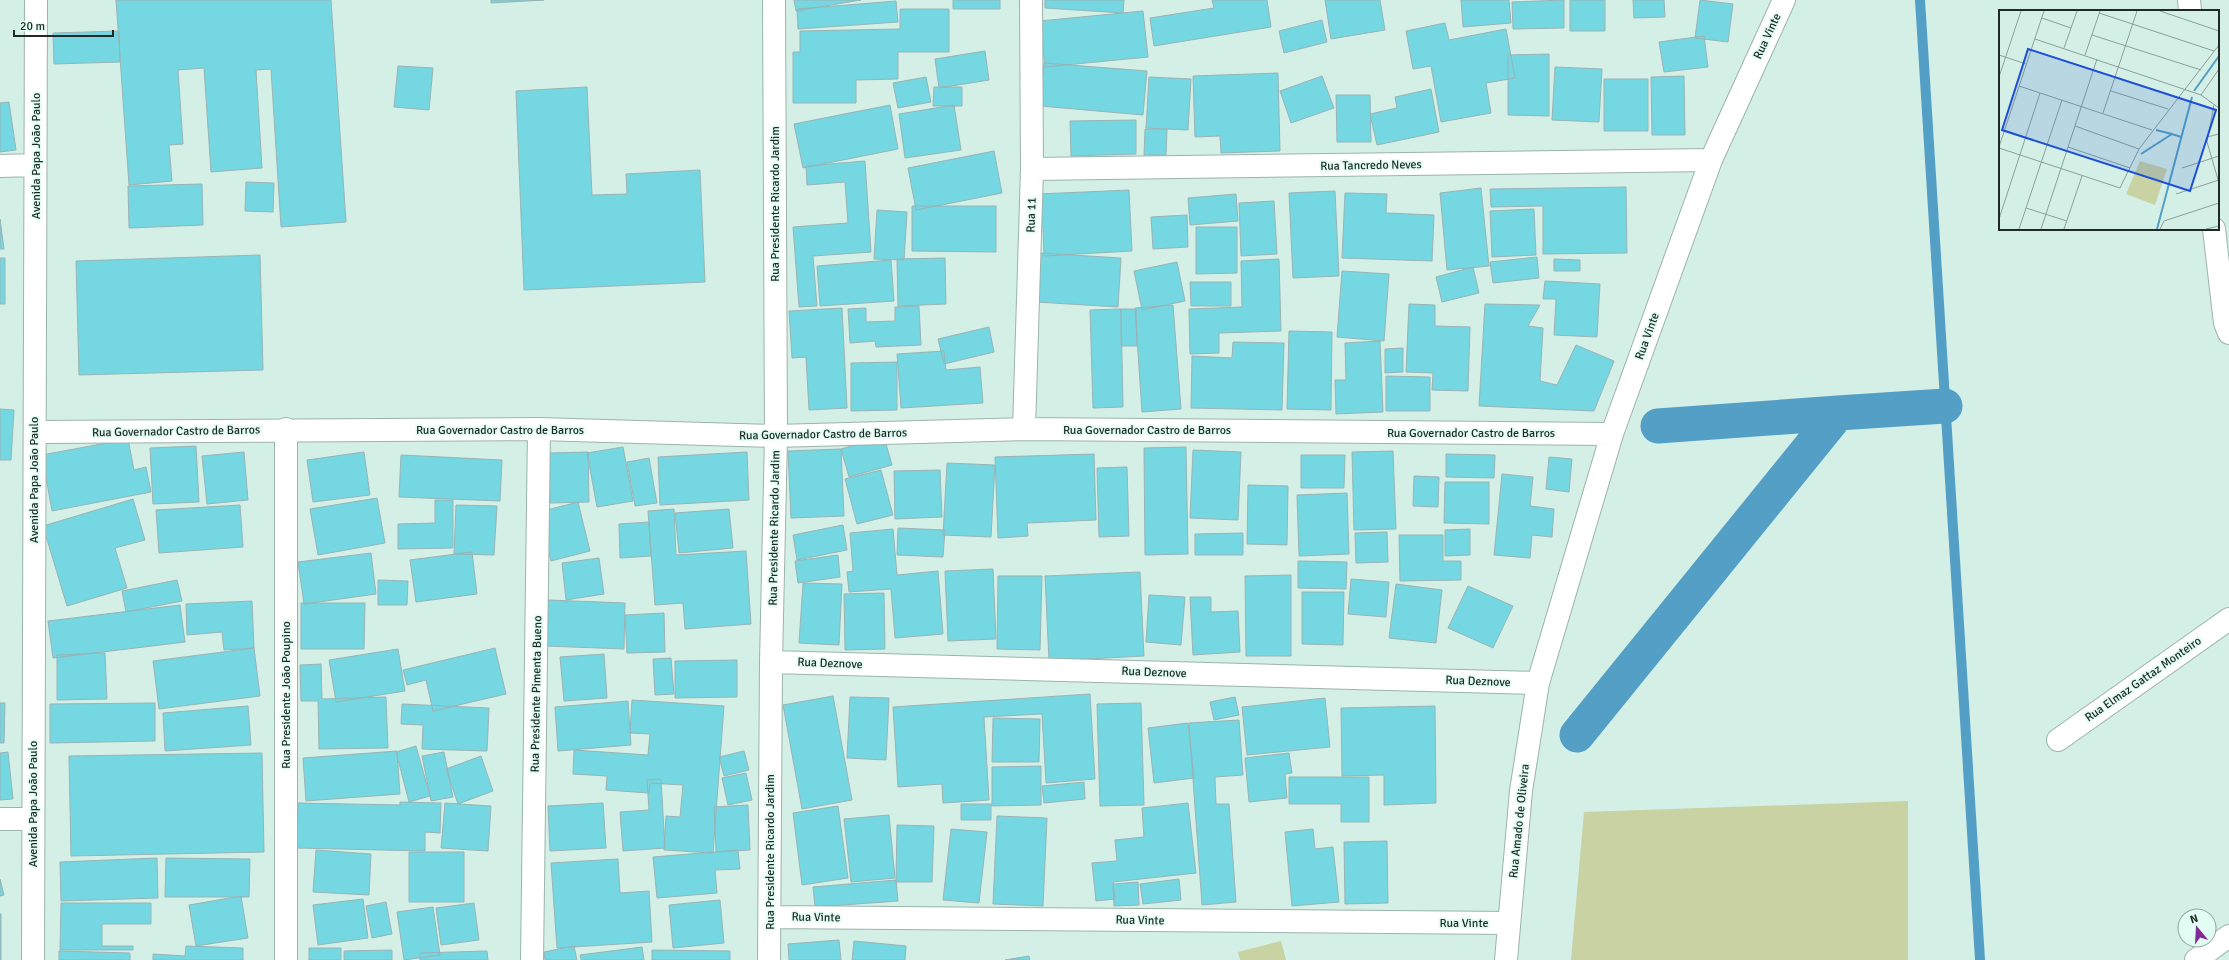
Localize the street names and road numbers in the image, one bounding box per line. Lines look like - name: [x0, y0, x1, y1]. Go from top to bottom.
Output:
- street label: Rua Vinte: [1750, 11, 1785, 62]
- street label: Avenida Papa João Paulo: [29, 93, 44, 219]
- street label: Rua Presidente Ricardo Jardim: [768, 126, 783, 282]
- street label: Rua Tancredo Neves: [1320, 157, 1422, 174]
- street label: Rua 11: [1023, 197, 1040, 233]
- street label: Rua Vinte: [1632, 311, 1663, 362]
- street label: Avenida Papa João Paulo: [27, 417, 42, 543]
- street label: Rua Governador Castro de Barros: [92, 423, 260, 440]
- street label: Rua Governador Castro de Barros: [416, 423, 584, 438]
- street label: Rua Governador Castro de Barros: [1063, 423, 1231, 438]
- street label: Rua Governador Castro de Barros: [739, 426, 907, 443]
- street label: Rua Governador Castro de Barros: [1387, 426, 1555, 441]
- street label: Rua Presidente Ricardo Jardim: [766, 450, 783, 606]
- street label: Rua Presidente Pimenta Bueno: [528, 615, 545, 773]
- street label: Rua Presidente João Poupino: [279, 621, 294, 769]
- street label: Rua Elmaz Gattaz Monteiro: [2082, 634, 2204, 725]
- street label: Rua Deznove: [797, 655, 863, 672]
- street label: Rua Deznove: [1121, 664, 1187, 681]
- street label: Rua Deznove: [1445, 673, 1511, 690]
- street label: Avenida Papa João Paulo: [26, 741, 41, 867]
- street label: Rua Amado de Oliveira: [1506, 763, 1533, 879]
- street label: Rua Presidente Ricardo Jardim: [763, 774, 778, 930]
- street label: Rua Vinte: [791, 910, 841, 925]
- street label: Rua Vinte: [1115, 913, 1165, 928]
- street label: Rua Vinte: [1439, 916, 1489, 931]

